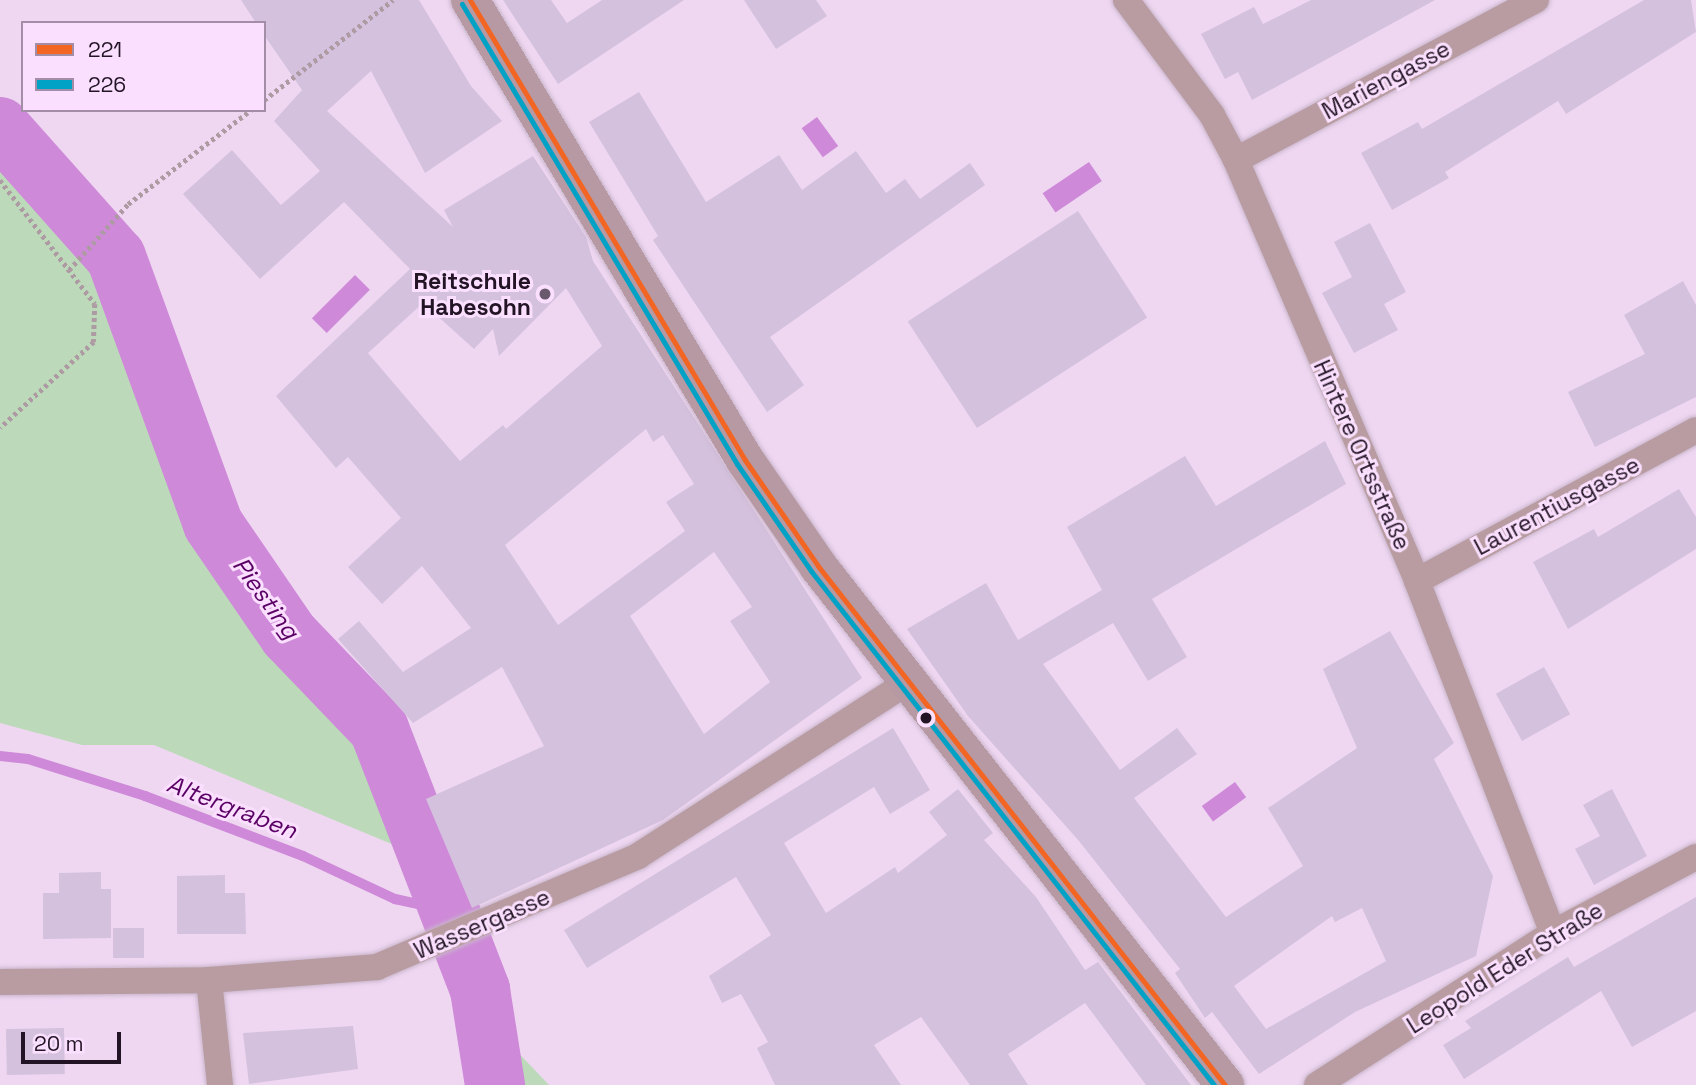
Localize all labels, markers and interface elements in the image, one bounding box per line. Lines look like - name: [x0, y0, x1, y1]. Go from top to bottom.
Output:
- legend: [21, 21, 266, 112]
- street label: Mariengasse: [1317, 35, 1455, 125]
- text: 221: [88, 36, 122, 63]
- text: 226: [88, 71, 126, 98]
- place label: Reitschule Habesohn: [414, 267, 531, 321]
- marker: Reitschule Habesohn: [537, 286, 553, 302]
- street label: Hintere Ortsstraße: [1308, 356, 1416, 554]
- street label: Laurentiusgasse: [1470, 451, 1644, 561]
- water label: Piesting: [227, 552, 305, 644]
- unlabelled marker: [919, 711, 933, 725]
- water label: Altergraben: [163, 769, 301, 845]
- street label: Wassergasse: [410, 883, 554, 965]
- street label: Leopold Eder Straße: [1402, 896, 1608, 1040]
- scale bar: [24, 1018, 124, 1062]
- text: 20 m: [34, 1030, 84, 1057]

